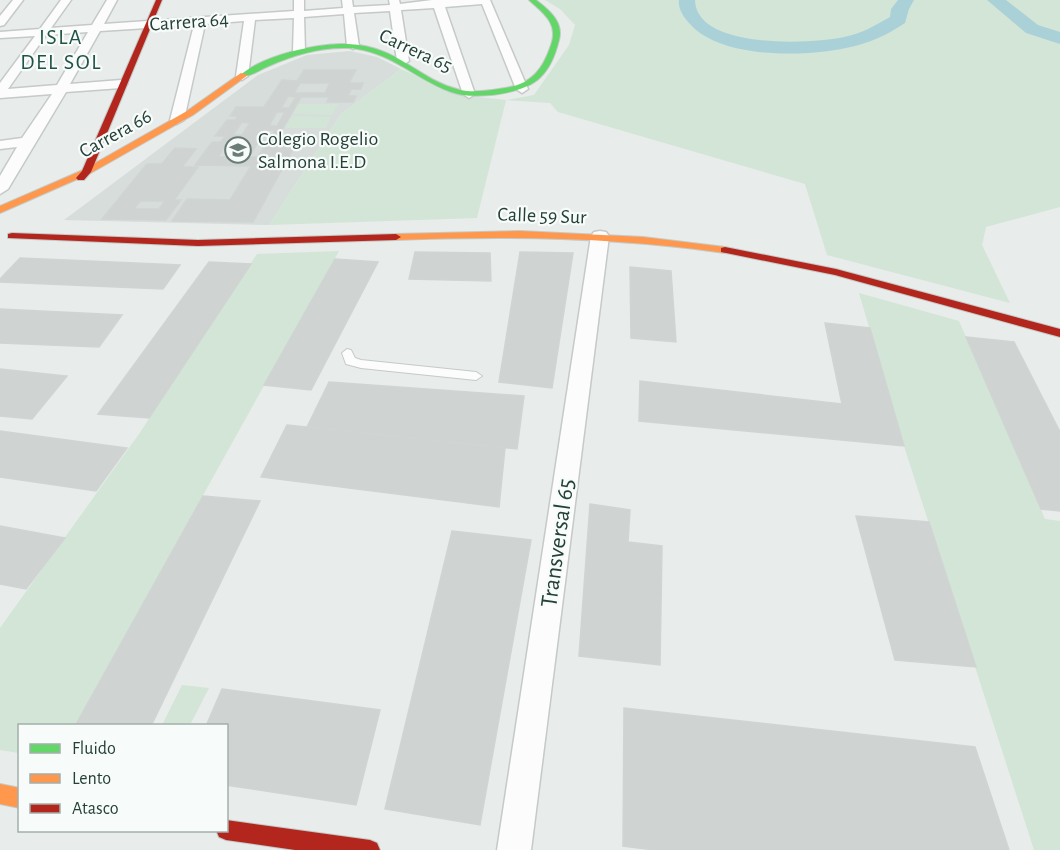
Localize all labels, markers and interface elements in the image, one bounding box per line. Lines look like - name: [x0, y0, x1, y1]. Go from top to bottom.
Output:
- street label: Carrera 64: [149, 9, 229, 35]
- street label: Carrera 65: [376, 25, 455, 76]
- district label: ISLA DEL SOL: [20, 26, 102, 73]
- street label: Carrera 66: [76, 106, 155, 162]
- place label: Colegio Rogelio Salmona I.E.D: [258, 129, 378, 172]
- school or university icon: Colegio Rogelio Salmona I.E.D: [223, 135, 253, 165]
- street label: Calle 59 Sur: [497, 204, 587, 228]
- street label: Transversal 65: [537, 477, 579, 609]
- legend: [18, 724, 228, 832]
- text: Fluido: [72, 740, 116, 758]
- text: Lento: [72, 770, 111, 788]
- text: Atasco: [72, 800, 119, 818]

